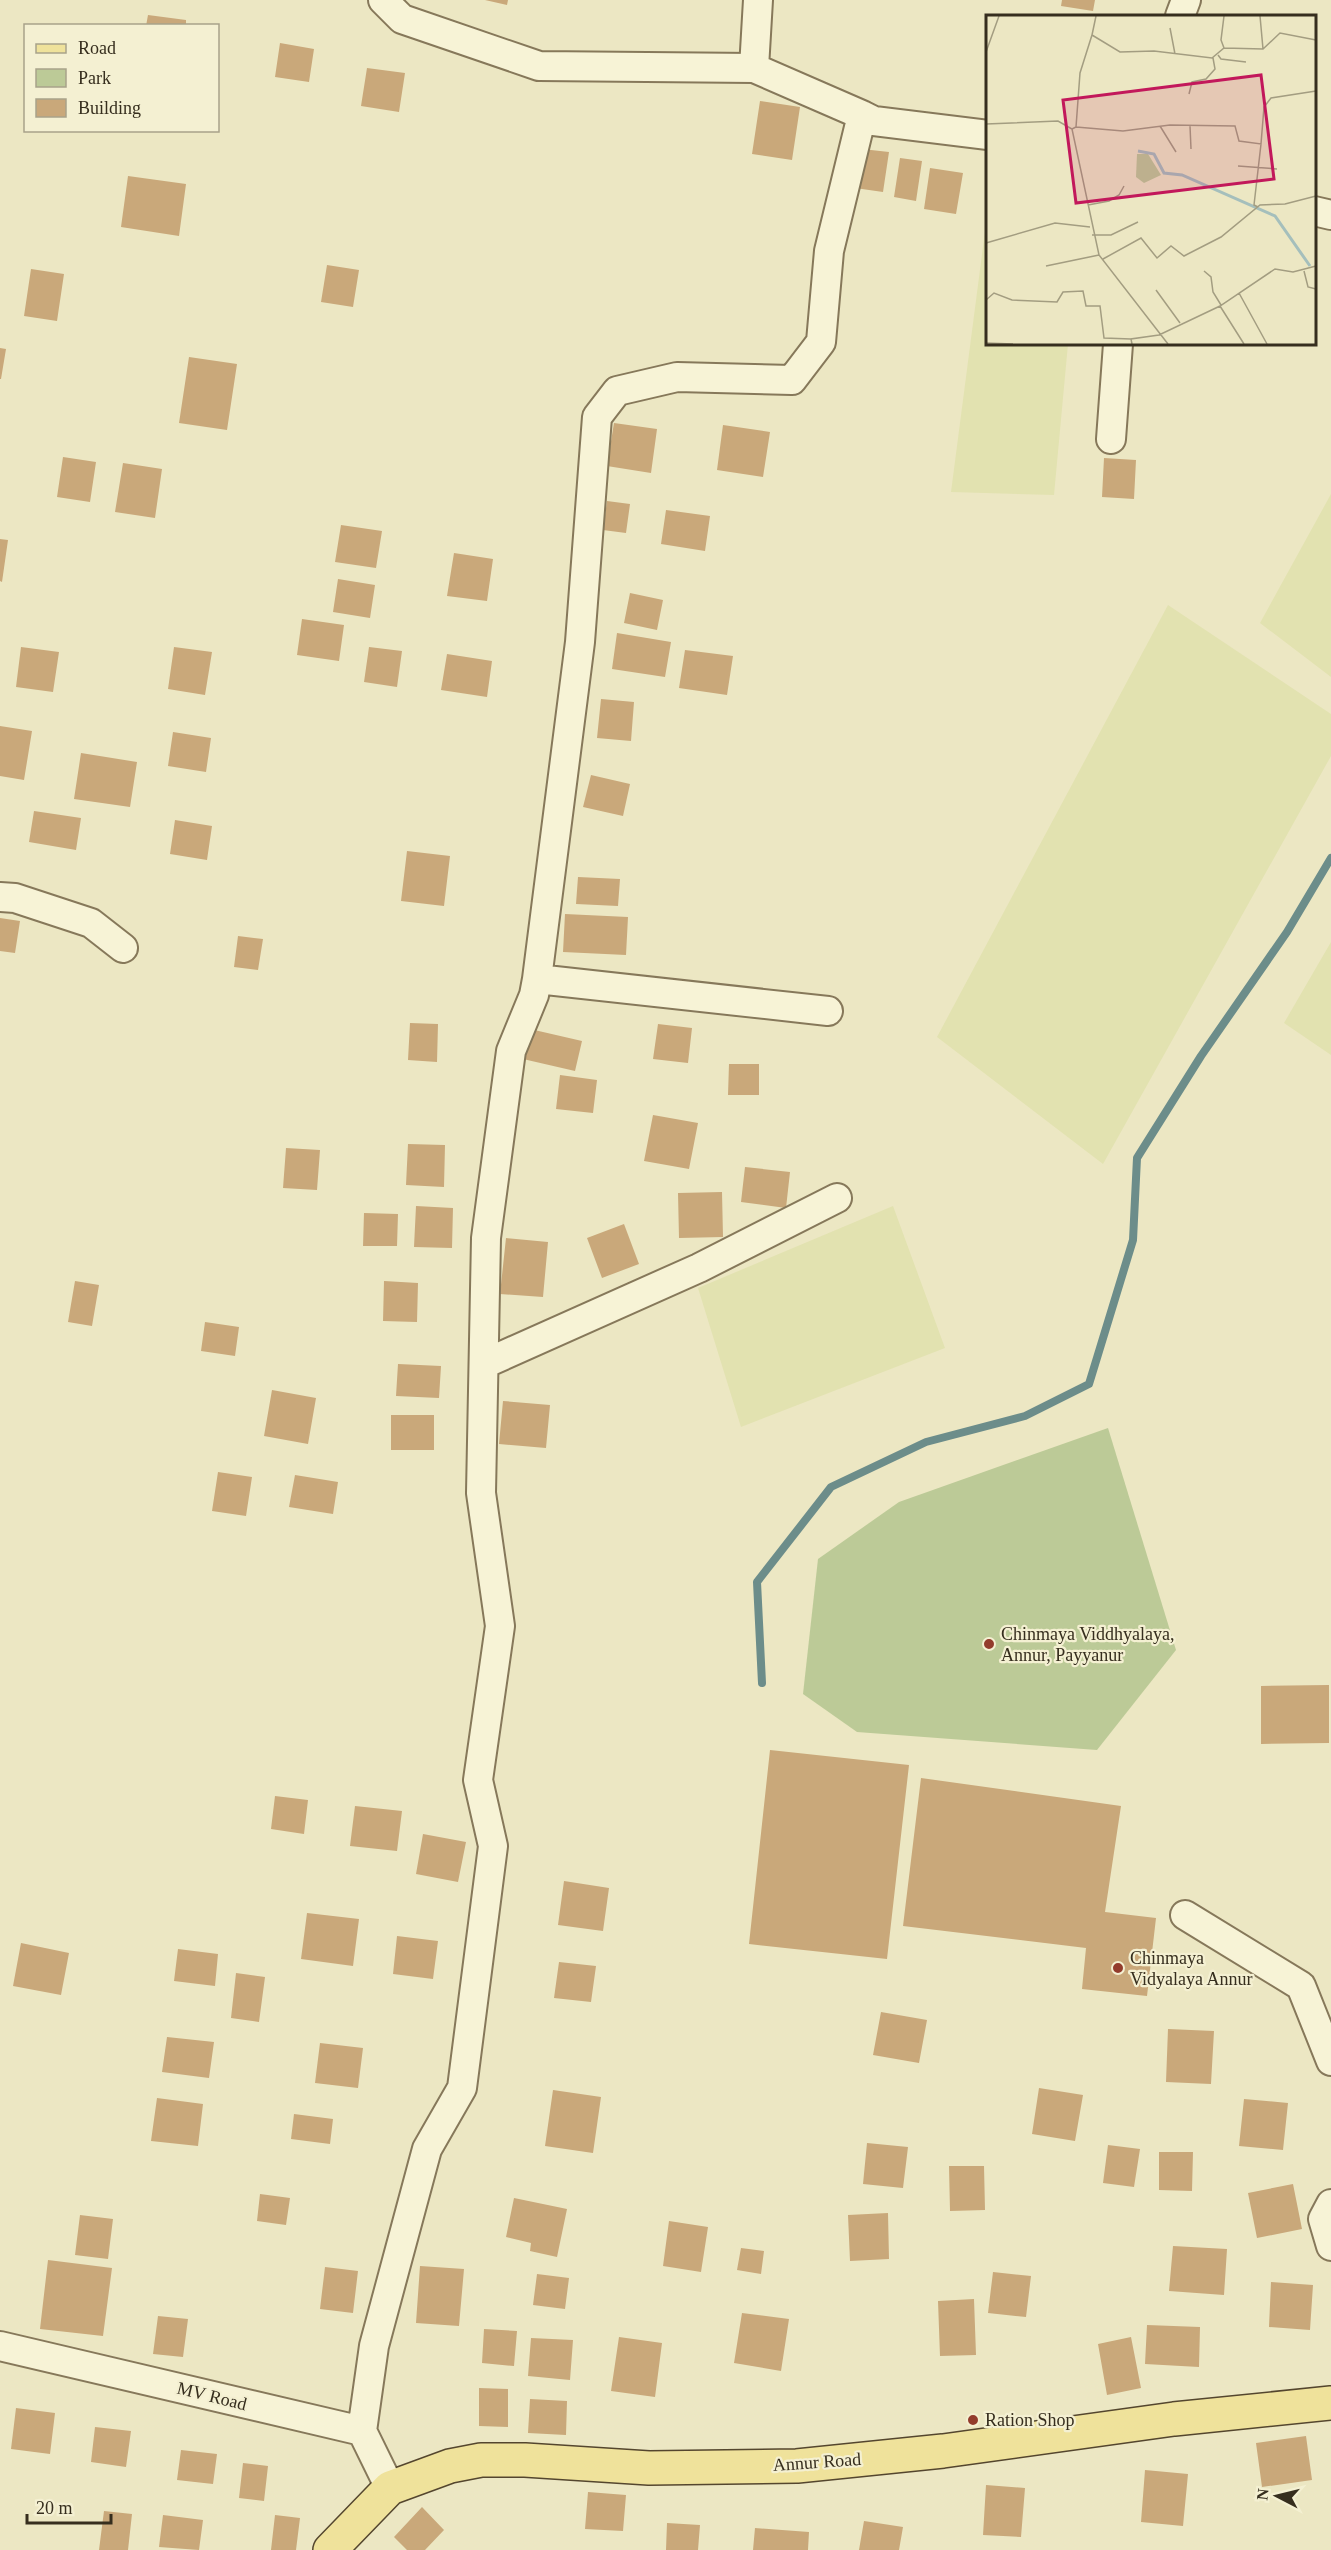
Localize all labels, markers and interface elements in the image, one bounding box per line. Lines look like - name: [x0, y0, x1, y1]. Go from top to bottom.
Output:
- inset map: [986, 15, 1316, 345]
- legend: [24, 24, 219, 132]
- text: Road: [78, 38, 116, 58]
- text: Park: [78, 68, 111, 88]
- text: Building: [78, 98, 141, 118]
- place label: Chinmaya Viddhyalaya, Annur, Payyanur: [1001, 1624, 1175, 1665]
- marker: Chinmaya Viddhyalaya, Annur, Payyanur: [982, 1637, 996, 1651]
- place label: Chinmaya Vidyalaya Annur: [1130, 1948, 1252, 1989]
- marker: Chinmaya Vidyalaya Annur: [1111, 1961, 1125, 1975]
- street label: MV Road: [175, 2378, 249, 2414]
- place label: Ration Shop: [985, 2410, 1075, 2430]
- marker: Ration Shop: [966, 2413, 980, 2427]
- street label: Annur Road: [772, 2449, 862, 2475]
- north arrow: [1247, 2466, 1307, 2526]
- scale bar: [27, 2487, 111, 2525]
- text: N: [1253, 2487, 1272, 2501]
- text: 20 m: [36, 2498, 73, 2518]

